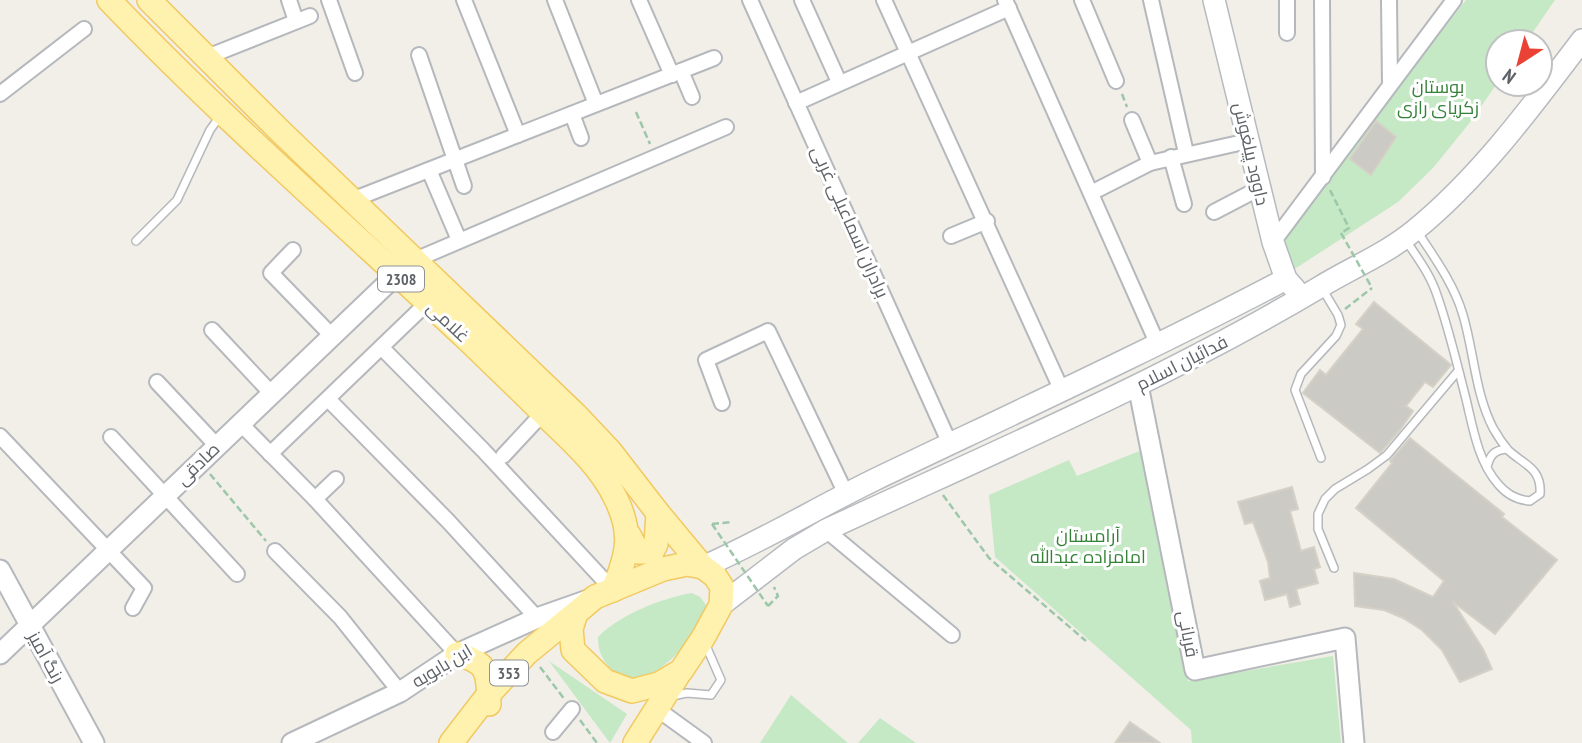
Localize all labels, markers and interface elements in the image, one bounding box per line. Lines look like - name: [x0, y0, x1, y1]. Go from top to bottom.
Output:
- north arrow: [1484, 28, 1554, 98]
- text: N: [1498, 64, 1520, 89]
- park label: بوستان زکریای رازی: [1397, 75, 1479, 119]
- street label: داوود پیلغوش: [1228, 100, 1274, 208]
- street label: برادران اسماعیلی غربی: [807, 142, 894, 302]
- road number: 2308: [378, 266, 424, 292]
- street label: غلامی: [422, 296, 475, 347]
- street label: فدائیان اسلام: [1132, 330, 1232, 396]
- street label: صادقی: [171, 437, 224, 490]
- park label: آرامستان امامزاده عبدالله: [1030, 524, 1146, 568]
- street label: قربانی: [1173, 609, 1204, 659]
- street label: رنگ آمیز: [23, 626, 70, 686]
- street label: ابن بابویه: [407, 639, 476, 693]
- road number: 353: [490, 660, 528, 686]

